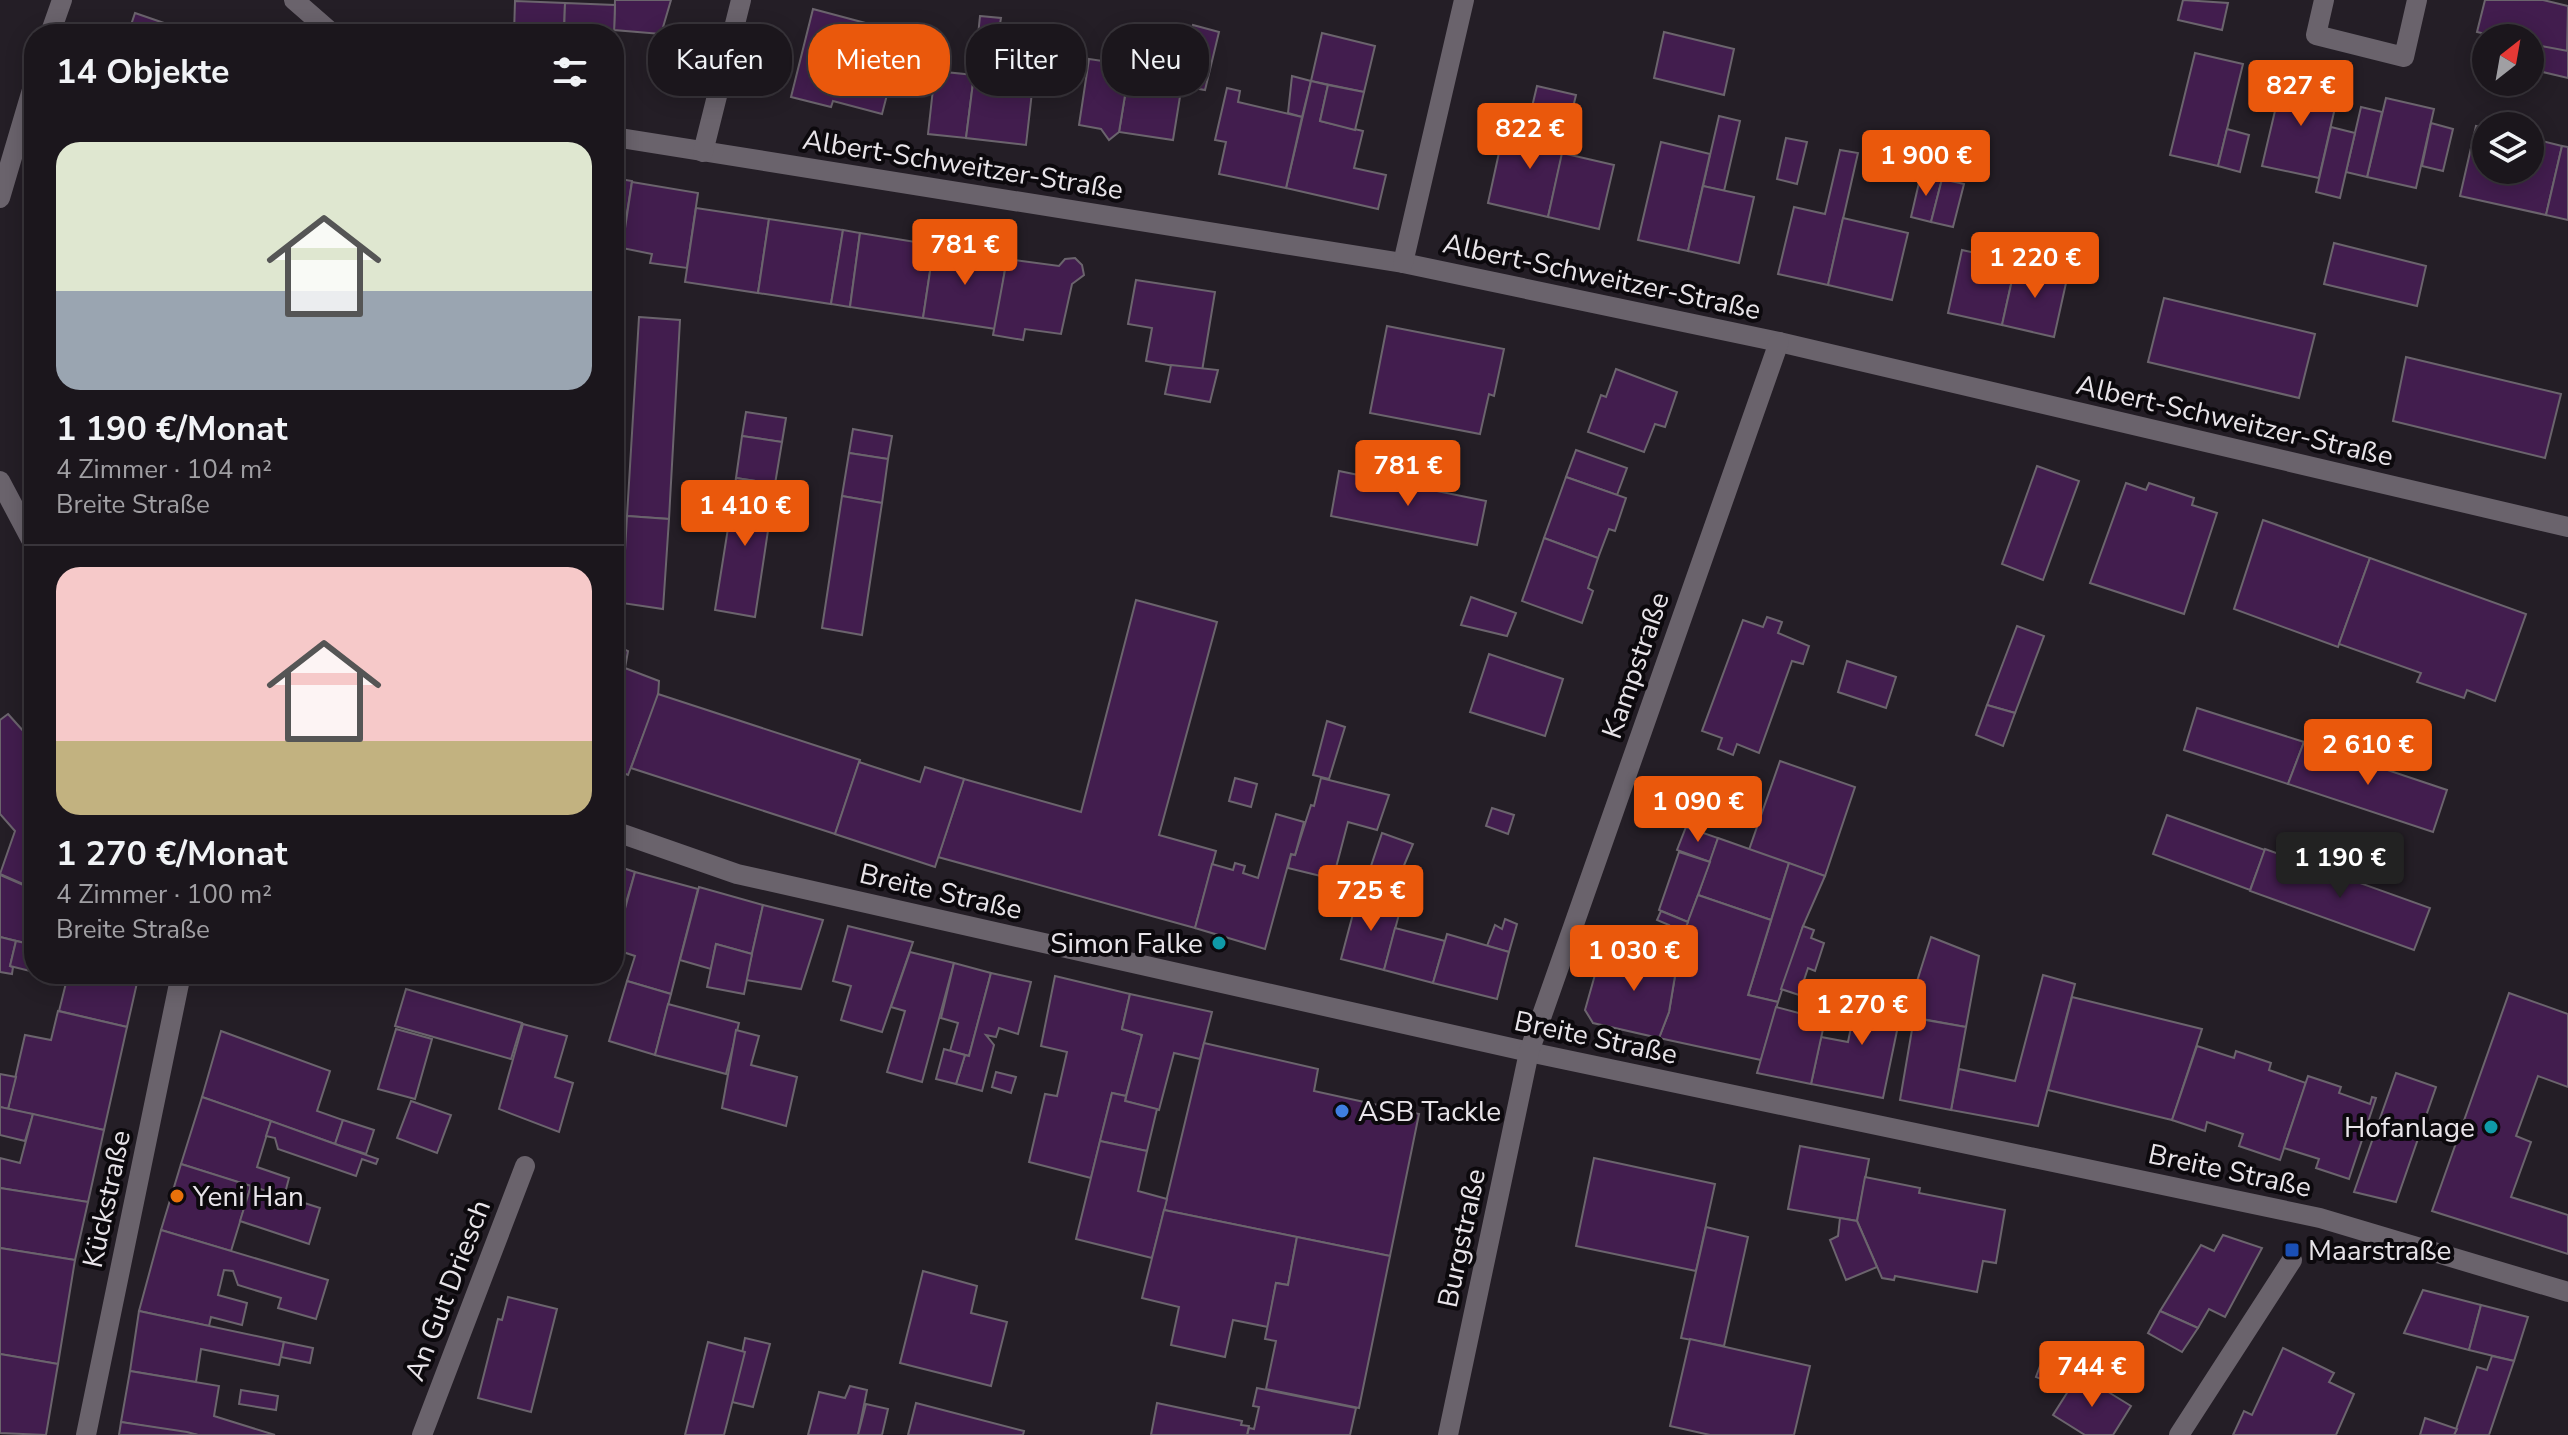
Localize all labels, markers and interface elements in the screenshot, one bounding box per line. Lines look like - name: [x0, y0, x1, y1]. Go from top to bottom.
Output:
- chip: Kaufen: [648, 24, 792, 96]
- chip: Mieten: [808, 24, 950, 96]
- chip: Filter: [966, 24, 1086, 96]
- chip: Neu: [1102, 24, 1209, 96]
- north arrow: [2472, 24, 2544, 96]
- map controls: [2472, 24, 2544, 184]
- text: 14 Objekte: [56, 49, 229, 95]
- icon: filters: [548, 50, 592, 94]
- pin: 827 €: [2245, 60, 2357, 128]
- text: 827 €: [2266, 68, 2336, 103]
- pin: 822 €: [1474, 103, 1586, 171]
- text: 822 €: [1495, 111, 1565, 146]
- button: layers: [2472, 112, 2544, 184]
- street label: Albert-Schweitzer-Straße: [800, 121, 1126, 209]
- pin: 1 900 €: [1852, 130, 2000, 198]
- text: 1 900 €: [1880, 138, 1972, 173]
- icon: home: [252, 194, 396, 338]
- pin: 781 €: [909, 219, 1021, 287]
- street label: Albert-Schweitzer-Straße: [1439, 225, 1764, 329]
- text: 781 €: [930, 227, 1000, 262]
- pin: 1 220 €: [1961, 232, 2109, 300]
- text: 1 220 €: [1989, 240, 2081, 275]
- street label: Albert-Schweitzer-Straße: [2073, 366, 2397, 476]
- text: 1 190 €/Monat: [56, 406, 288, 452]
- pin: 781 €: [1352, 440, 1464, 508]
- text: 781 €: [1373, 448, 1443, 483]
- text: 4 Zimmer · 104 m²: [56, 452, 272, 487]
- pin: 1 410 €: [671, 480, 819, 548]
- text: Breite Straße: [56, 487, 210, 522]
- text: 1 410 €: [699, 488, 791, 523]
- street label: Kampstraße: [1593, 587, 1679, 744]
- icon: home: [252, 619, 396, 763]
- pin: 2 610 €: [2294, 719, 2442, 787]
- text: 2 610 €: [2322, 727, 2414, 762]
- pin: 1 090 €: [1624, 776, 1772, 844]
- text: 1 090 €: [1652, 784, 1744, 819]
- text: 1 270 €/Monat: [56, 831, 288, 877]
- pin: 1 190 €: [2266, 832, 2414, 900]
- text: 1 190 €: [2294, 840, 2386, 875]
- street label: Breite Straße: [856, 855, 1026, 929]
- pin: 725 €: [1315, 865, 1427, 933]
- text: 725 €: [1336, 873, 1406, 908]
- text: 4 Zimmer · 100 m²: [56, 877, 272, 912]
- text: Breite Straße: [56, 912, 210, 947]
- place label: Simon Falke: [1050, 925, 1203, 963]
- pin: 1 030 €: [1560, 925, 1708, 993]
- text: 1 030 €: [1588, 933, 1680, 968]
- marker: Simon Falke: [1210, 934, 1228, 952]
- pin: 1 270 €: [1788, 979, 1936, 1047]
- text: 1 270 €: [1816, 987, 1908, 1022]
- street label: Breite Straße: [1511, 1002, 1681, 1074]
- place label: ASB Tackle: [1358, 1093, 1501, 1131]
- marker: ASB Tackle: [1333, 1102, 1351, 1120]
- place label: Hofanlage: [2344, 1109, 2475, 1147]
- marker: Hofanlage: [2482, 1118, 2500, 1136]
- street label: Kückstraße: [74, 1127, 140, 1271]
- street label: Breite Straße: [2145, 1135, 2315, 1207]
- street label: Burgstraße: [1429, 1165, 1495, 1311]
- place label: Yeni Han: [192, 1178, 304, 1216]
- marker: Yeni Han: [168, 1187, 186, 1205]
- street label: An Gut Driesch: [396, 1194, 500, 1386]
- place label: Maarstraße: [2308, 1232, 2451, 1270]
- marker: Maarstraße: [2283, 1241, 2301, 1259]
- pin: 744 €: [2036, 1341, 2148, 1409]
- text: 744 €: [2057, 1349, 2127, 1384]

